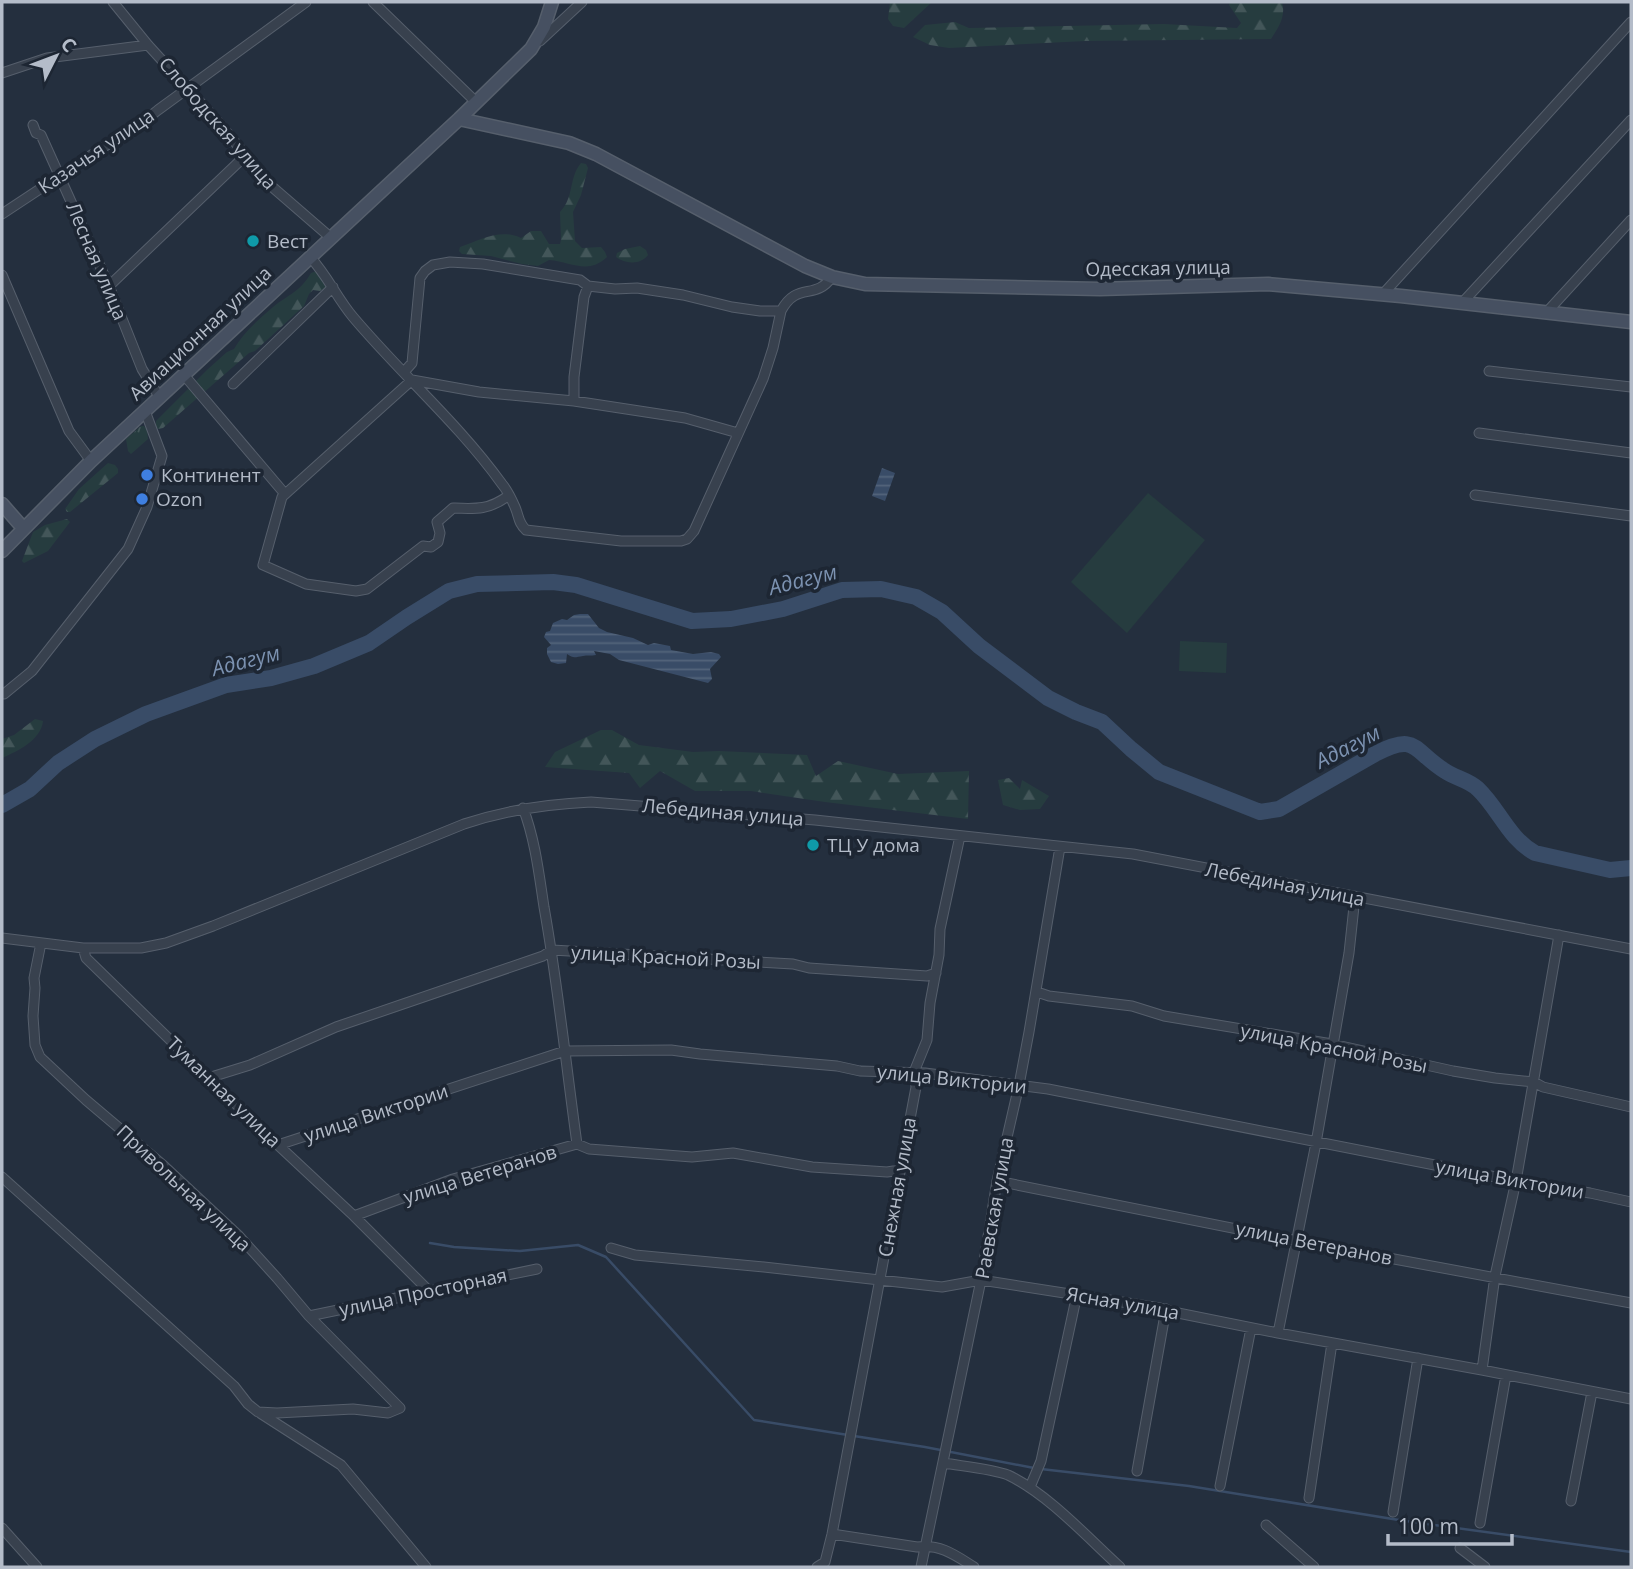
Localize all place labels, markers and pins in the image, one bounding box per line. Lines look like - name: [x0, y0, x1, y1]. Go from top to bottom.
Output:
- place label: Вест: [267, 228, 308, 254]
- marker: Вест: [245, 233, 261, 249]
- place label: Континент: [161, 462, 261, 488]
- marker: Континент: [139, 467, 155, 483]
- place label: Ozon: [156, 486, 203, 512]
- marker: Ozon: [134, 491, 150, 507]
- place label: ТЦ У дома: [827, 832, 920, 858]
- marker: ТЦ У дома: [805, 837, 821, 853]

